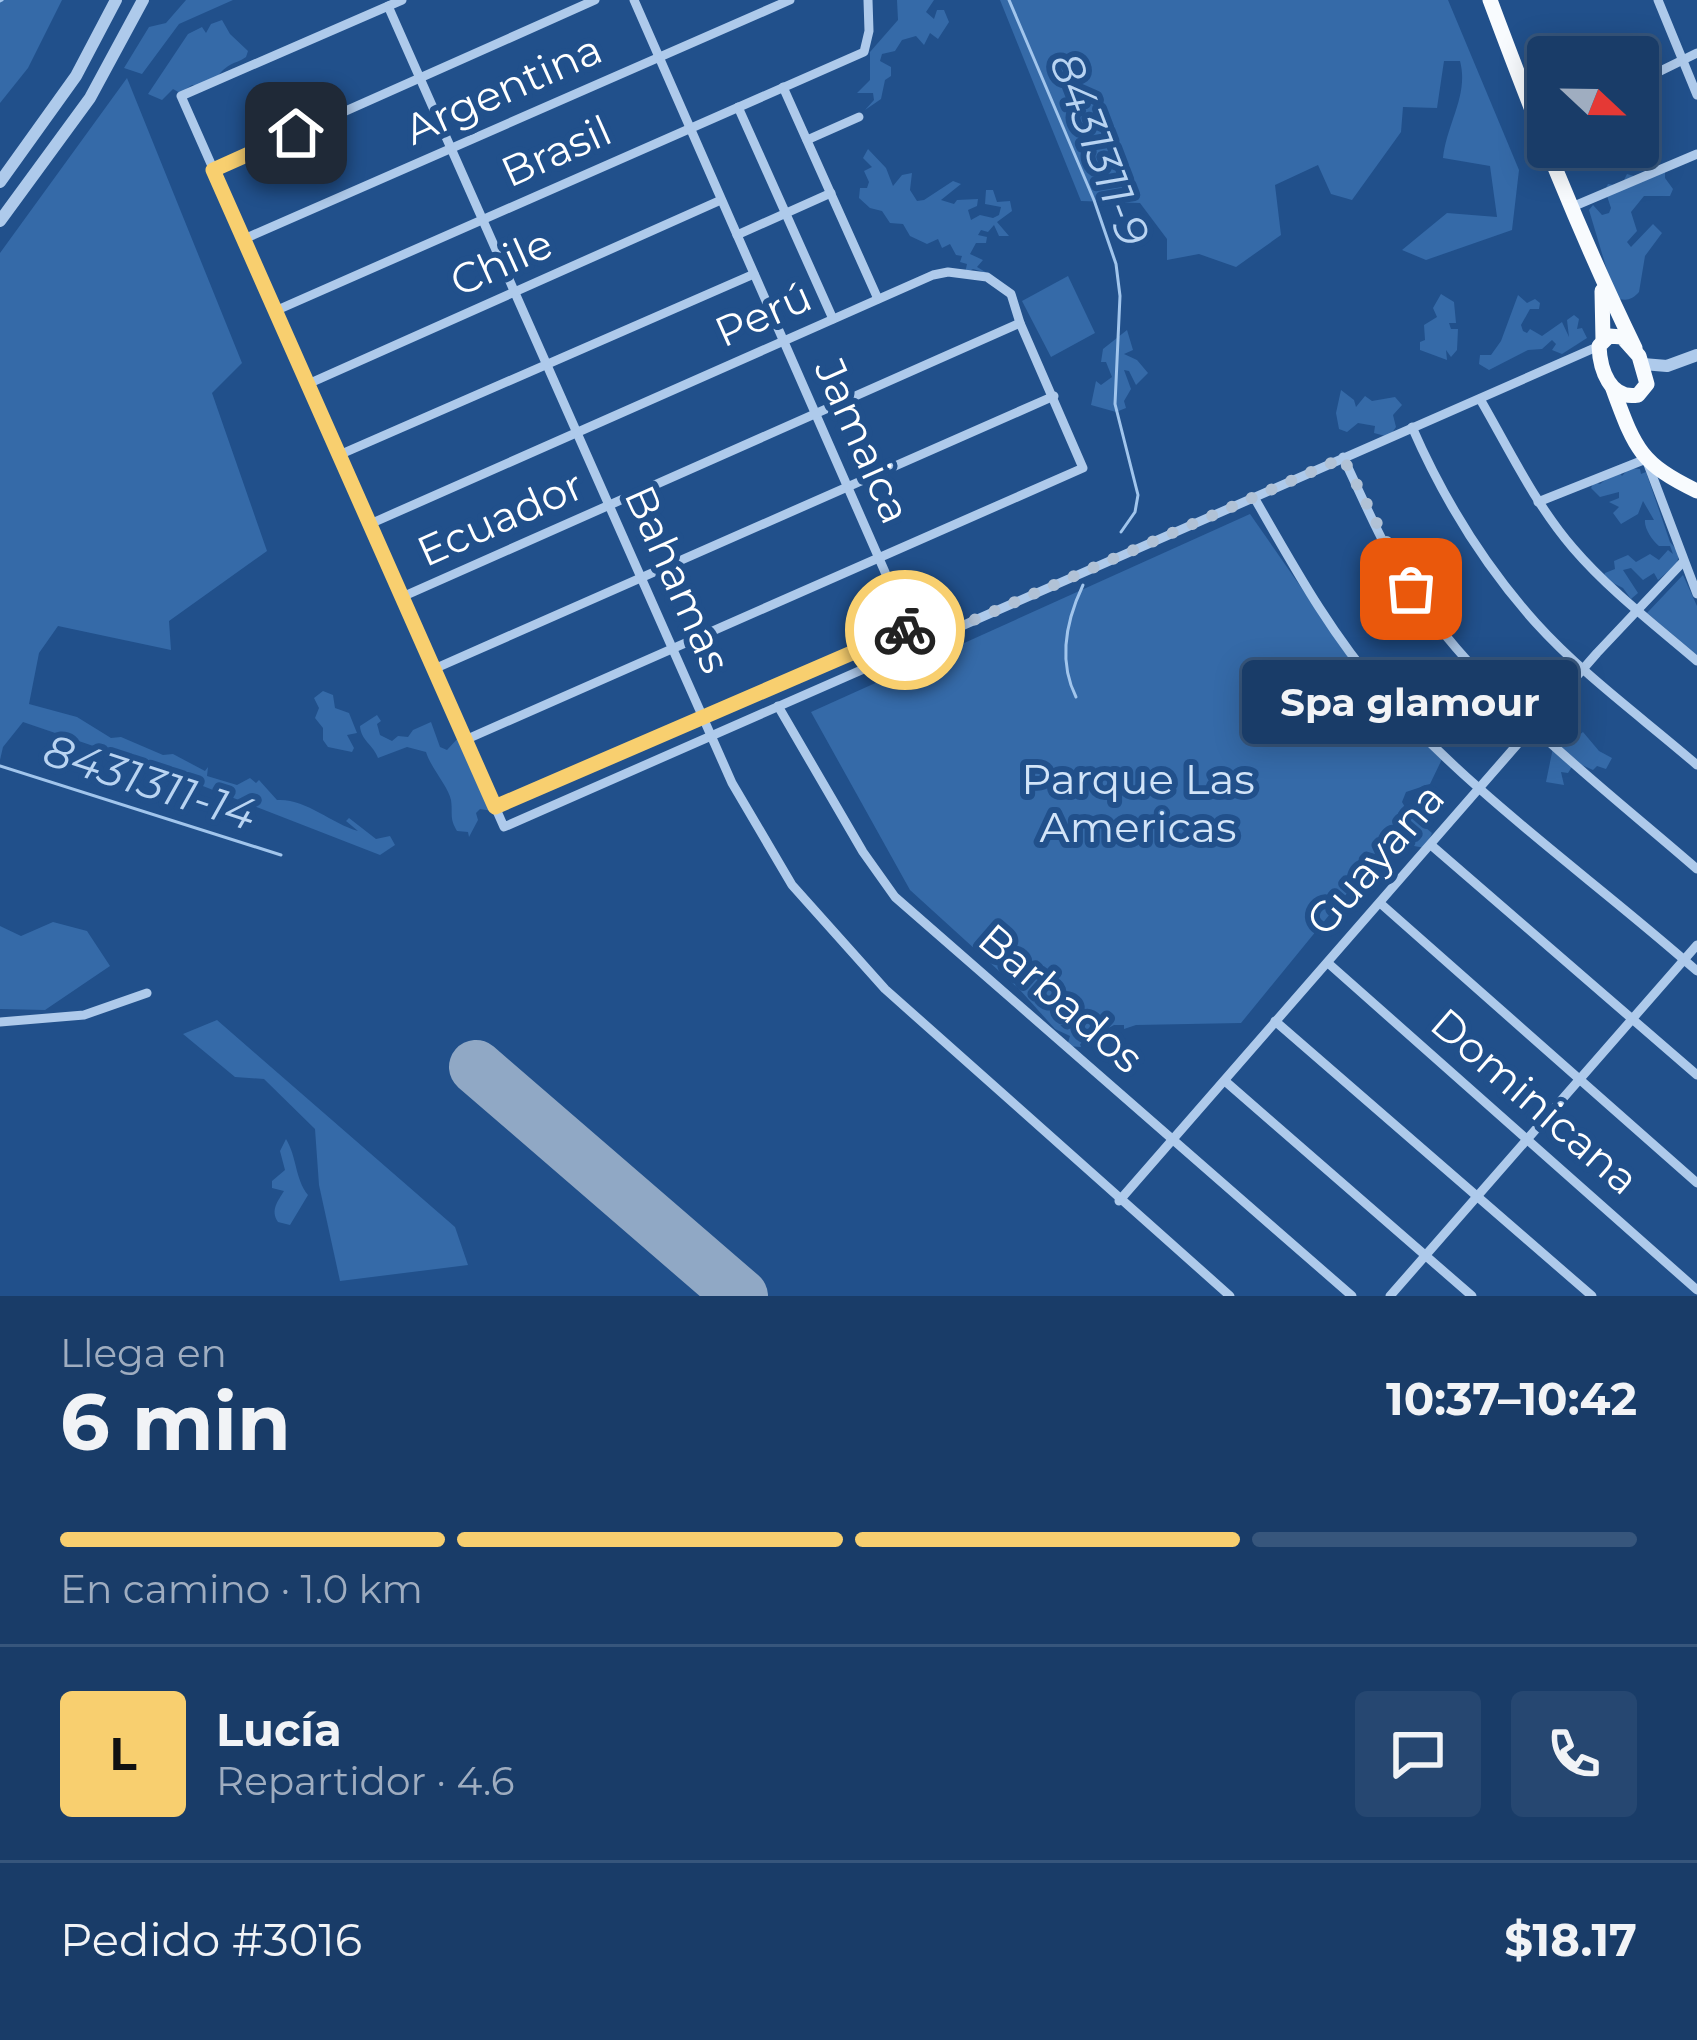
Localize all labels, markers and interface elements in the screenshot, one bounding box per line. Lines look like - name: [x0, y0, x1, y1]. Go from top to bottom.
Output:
- street label: Argentina: [396, 22, 610, 156]
- north arrow: [1527, 36, 1659, 168]
- map controls: [1527, 36, 1659, 168]
- water label: 8431311-9: [1039, 45, 1162, 253]
- pin: [245, 82, 347, 184]
- icon: home: [263, 100, 329, 166]
- street label: Brasil: [493, 104, 619, 198]
- street label: Chile: [442, 217, 560, 307]
- street label: Perú: [707, 270, 819, 358]
- street label: Jamaica: [803, 350, 922, 531]
- street label: Ecuador: [409, 458, 591, 578]
- street label: Bahamas: [614, 477, 742, 681]
- pin: [1360, 538, 1462, 640]
- icon: bag: [1378, 556, 1444, 622]
- courier: [845, 570, 965, 690]
- icon: bike: [872, 597, 938, 663]
- callout: Spa glamour: [1243, 661, 1579, 745]
- text: Spa glamour: [1280, 678, 1540, 726]
- water label: 8431311-14: [37, 721, 263, 842]
- park label: Parque Las Americas: [1021, 753, 1255, 853]
- street label: Guayana: [1295, 772, 1455, 946]
- street label: Barbados: [968, 912, 1154, 1084]
- street label: Dominicana: [1421, 997, 1649, 1205]
- text: Llega en: [60, 1329, 227, 1377]
- text: 10:37–10:42: [1386, 1371, 1637, 1426]
- text: 6 min: [60, 1374, 291, 1470]
- text: En camino · 1.0 km: [60, 1565, 423, 1613]
- button: chat: [1355, 1691, 1481, 1817]
- button: phone: [1511, 1691, 1637, 1817]
- text: Lucía: [216, 1702, 342, 1757]
- text: L: [109, 1726, 137, 1781]
- text: Repartidor · 4.6: [216, 1757, 515, 1805]
- text: Pedido #3016: [60, 1912, 362, 1967]
- text: $18.17: [1504, 1912, 1637, 1967]

